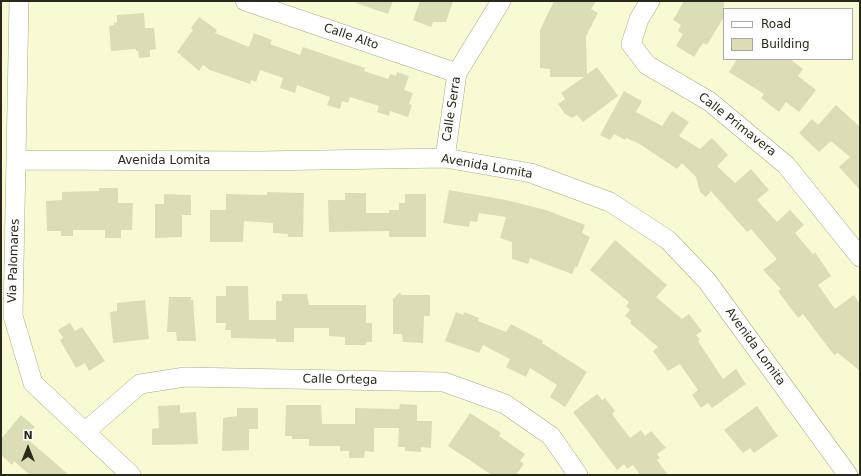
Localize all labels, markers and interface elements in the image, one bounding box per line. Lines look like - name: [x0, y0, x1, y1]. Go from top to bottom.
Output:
- legend: [723, 8, 853, 60]
- text: Road: [761, 17, 791, 31]
- street label: Calle Alto: [322, 21, 380, 53]
- text: Building: [761, 37, 810, 51]
- street label: Calle Serra: [440, 75, 464, 143]
- street label: Calle Primavera: [695, 90, 779, 160]
- street label: Avenida Lomita: [440, 152, 534, 182]
- street label: Avenida Lomita: [118, 154, 210, 168]
- street label: Via Palomares: [5, 219, 23, 303]
- street label: Avenida Lomita: [722, 305, 788, 389]
- street label: Calle Ortega: [302, 372, 378, 388]
- north arrow: [8, 428, 48, 468]
- text: N: [23, 429, 33, 442]

